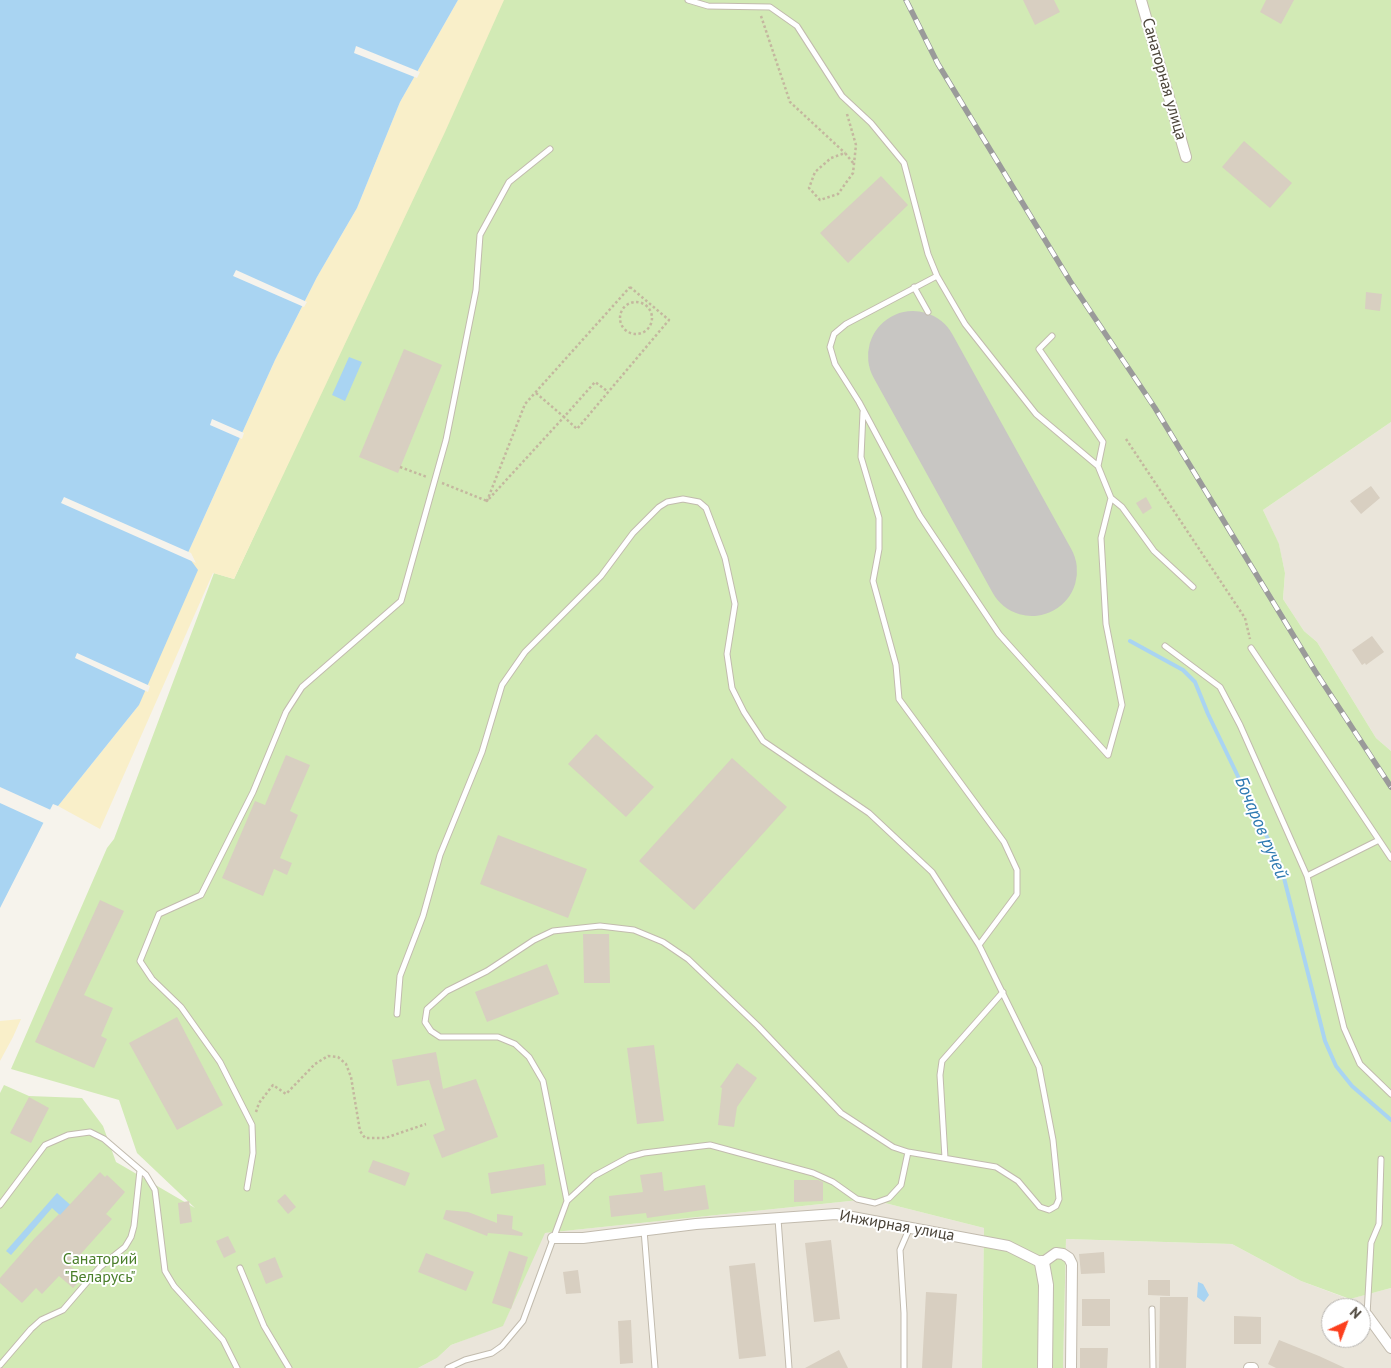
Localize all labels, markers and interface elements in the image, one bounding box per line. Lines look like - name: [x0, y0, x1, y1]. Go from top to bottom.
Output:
- street label: Санаторная улица: [1137, 16, 1191, 142]
- water label: Бочаров ручей: [1230, 774, 1292, 882]
- street label: Инжирная улица: [838, 1206, 956, 1246]
- park label: Санаторий "Беларусь": [63, 1249, 137, 1287]
- north arrow: [1321, 1298, 1371, 1348]
- text: N: [1346, 1303, 1365, 1322]

